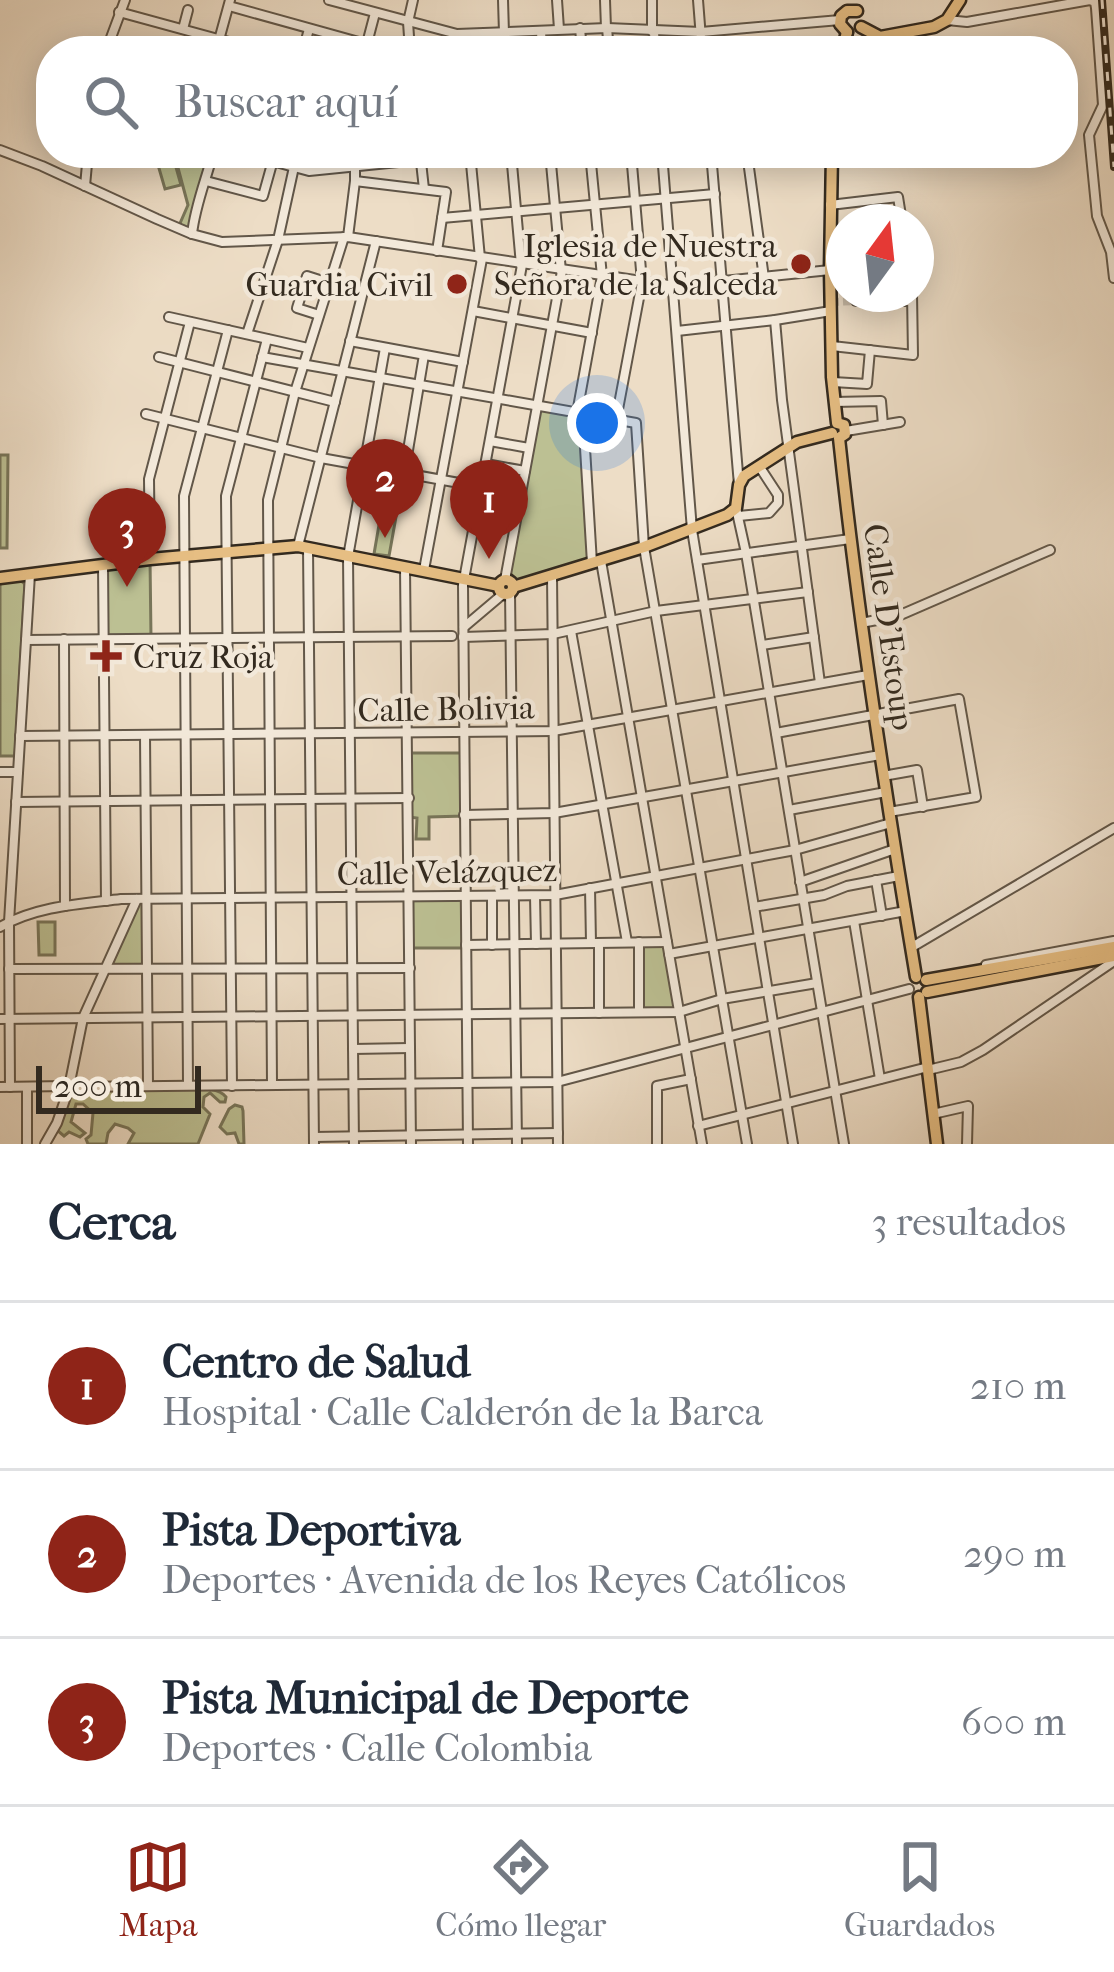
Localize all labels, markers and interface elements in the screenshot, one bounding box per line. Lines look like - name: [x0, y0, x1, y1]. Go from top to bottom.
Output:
- search box: [36, 36, 1078, 168]
- icon: search: [78, 69, 144, 135]
- text: Buscar aquí: [174, 76, 398, 129]
- north arrow: [826, 204, 934, 312]
- place label: Iglesia de Nuestra Señora de la Salceda: [494, 227, 778, 304]
- marker: Iglesia de Nuestra Señora de la Salceda: [788, 251, 814, 277]
- place label: Guardia Civil: [245, 266, 433, 305]
- marker: Guardia Civil: [444, 271, 470, 297]
- your location: [567, 393, 627, 453]
- pin: 2: [346, 439, 424, 538]
- pin: 1: [450, 460, 528, 559]
- pin: 3: [88, 488, 166, 587]
- street label: Calle D'Estoup: [855, 521, 922, 733]
- place label: Cruz Roja: [133, 638, 274, 677]
- marker: Cruz Roja: [90, 640, 122, 672]
- street label: Calle Bolivia: [357, 688, 535, 731]
- street label: Calle Velázquez: [337, 851, 557, 894]
- scale bar: [36, 1060, 201, 1113]
- text: 200 m: [54, 1067, 142, 1106]
- text: Cerca: [48, 1192, 175, 1252]
- text: 3 resultados: [872, 1199, 1066, 1245]
- text: Centro de Salud: [162, 1336, 470, 1389]
- text: 1: [80, 1363, 94, 1409]
- text: 210 m: [970, 1363, 1066, 1409]
- text: Hospital · Calle Calderón de la Barca: [162, 1389, 763, 1435]
- text: Pista Deportiva: [162, 1504, 460, 1557]
- text: 2: [77, 1531, 97, 1577]
- text: 290 m: [963, 1531, 1066, 1577]
- text: Deportes · Avenida de los Reyes Católicos: [162, 1557, 846, 1603]
- text: Pista Municipal de Deporte: [162, 1672, 689, 1725]
- text: 3: [79, 1699, 95, 1745]
- text: 600 m: [961, 1699, 1066, 1745]
- text: Deportes · Calle Colombia: [162, 1725, 592, 1771]
- tab: Mapa: [119, 1834, 197, 1945]
- tab: Cómo llegar: [435, 1834, 606, 1945]
- tab: Guardados: [844, 1834, 995, 1945]

